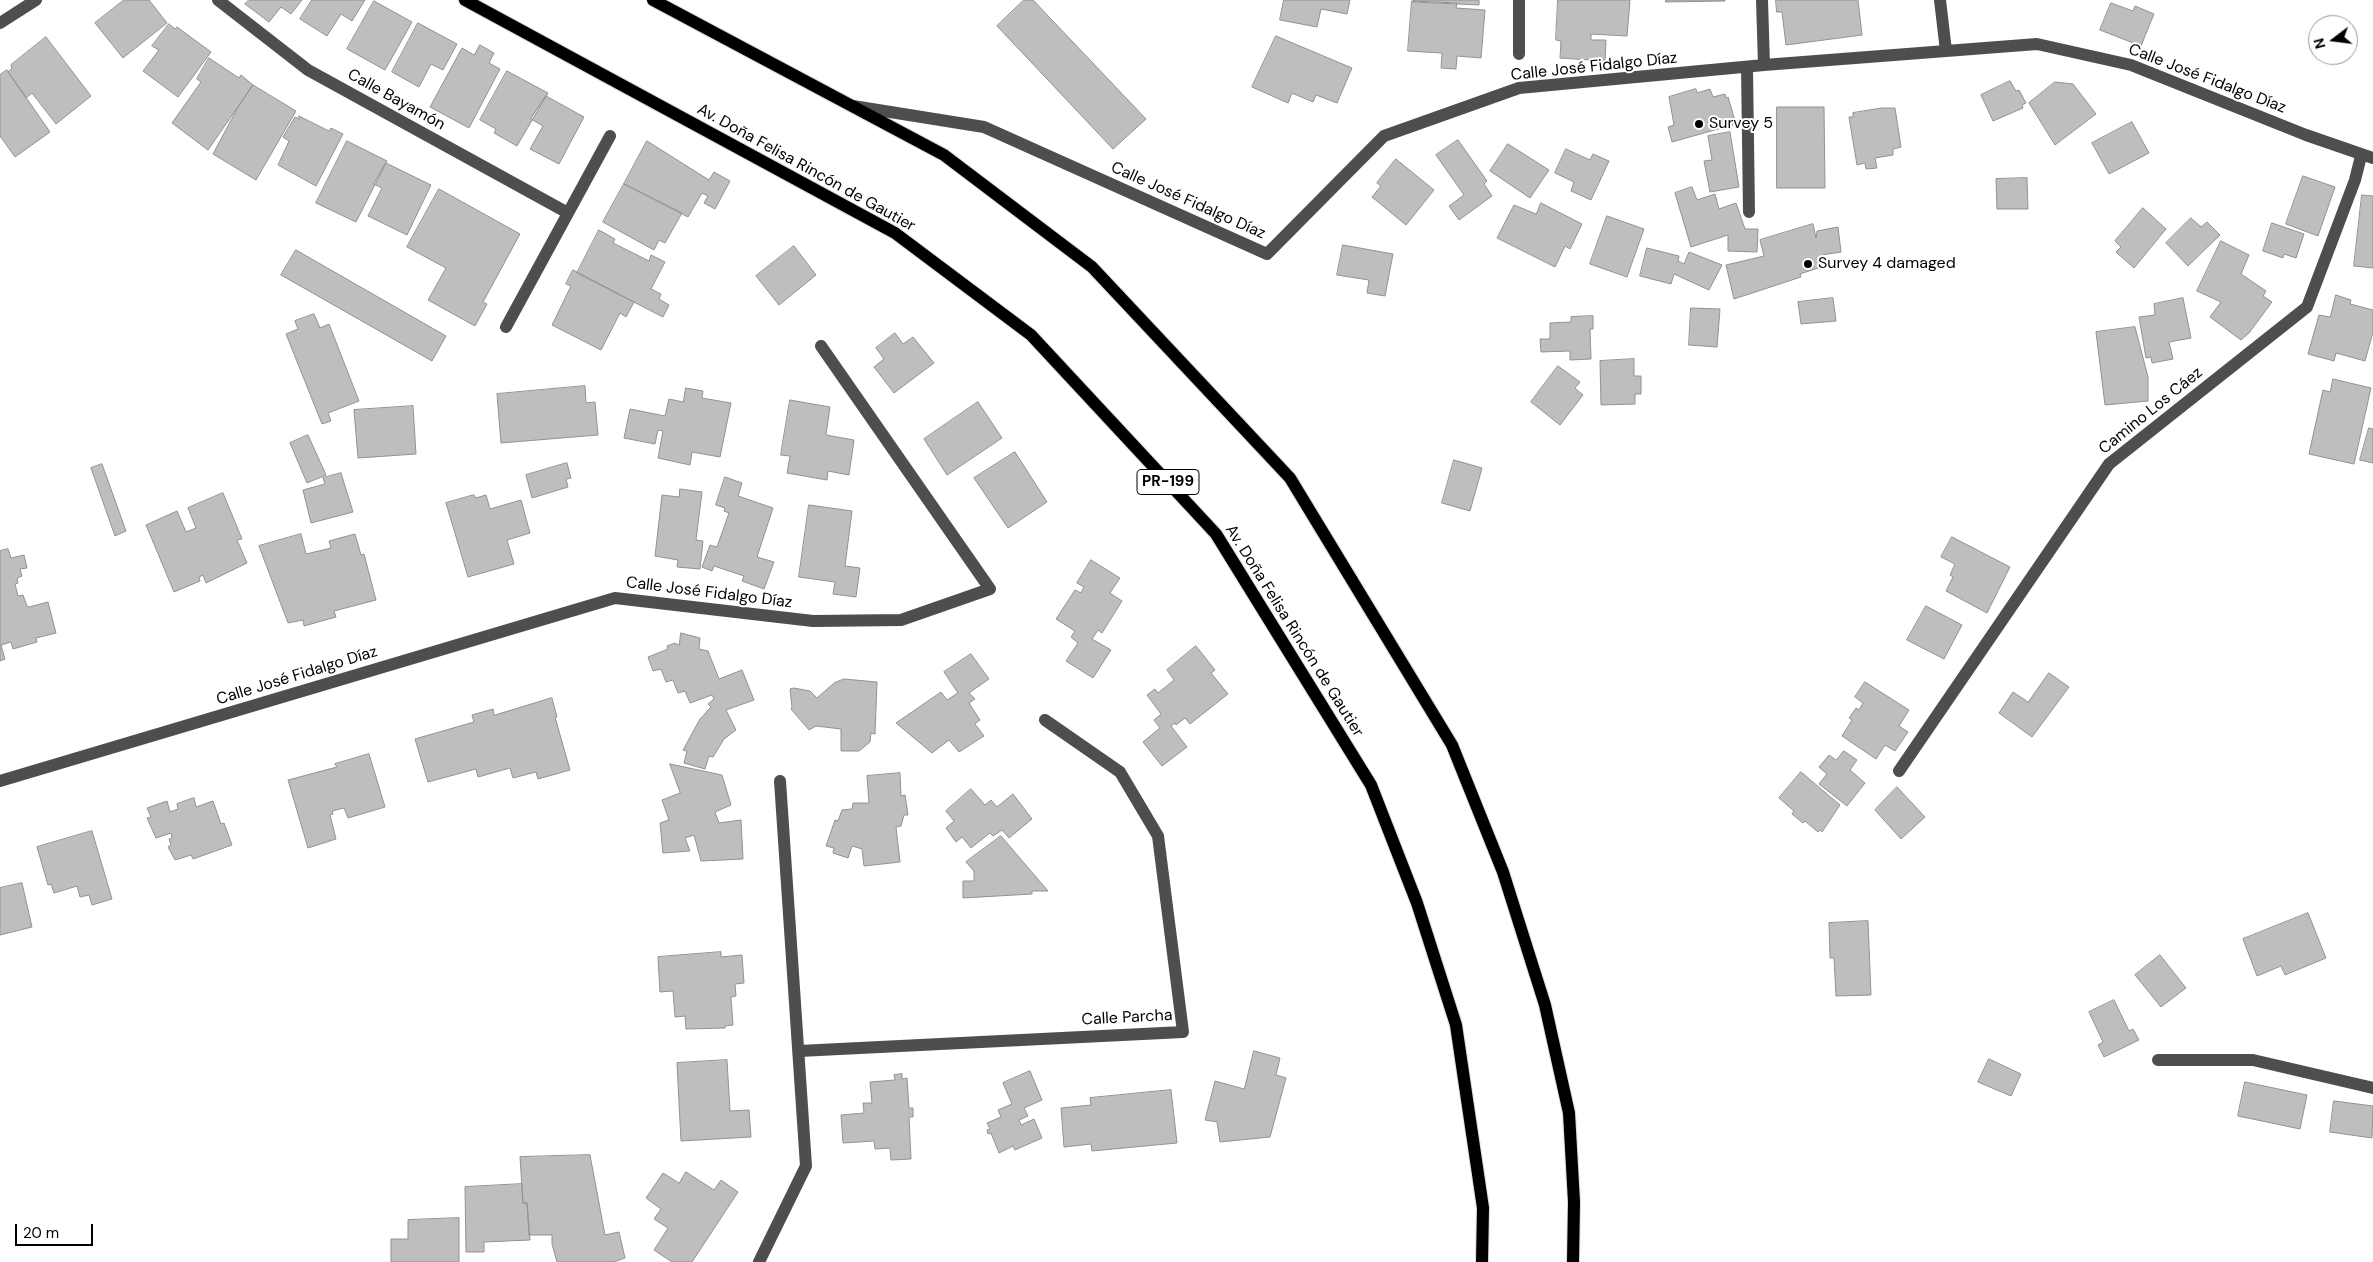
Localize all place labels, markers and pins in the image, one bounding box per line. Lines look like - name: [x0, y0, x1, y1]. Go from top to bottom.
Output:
- place label: Survey 5: [1709, 114, 1773, 134]
- marker: Survey 5: [1693, 118, 1705, 130]
- place label: Survey 4 damaged: [1818, 254, 1956, 274]
- marker: Survey 4 damaged: [1802, 258, 1814, 270]

